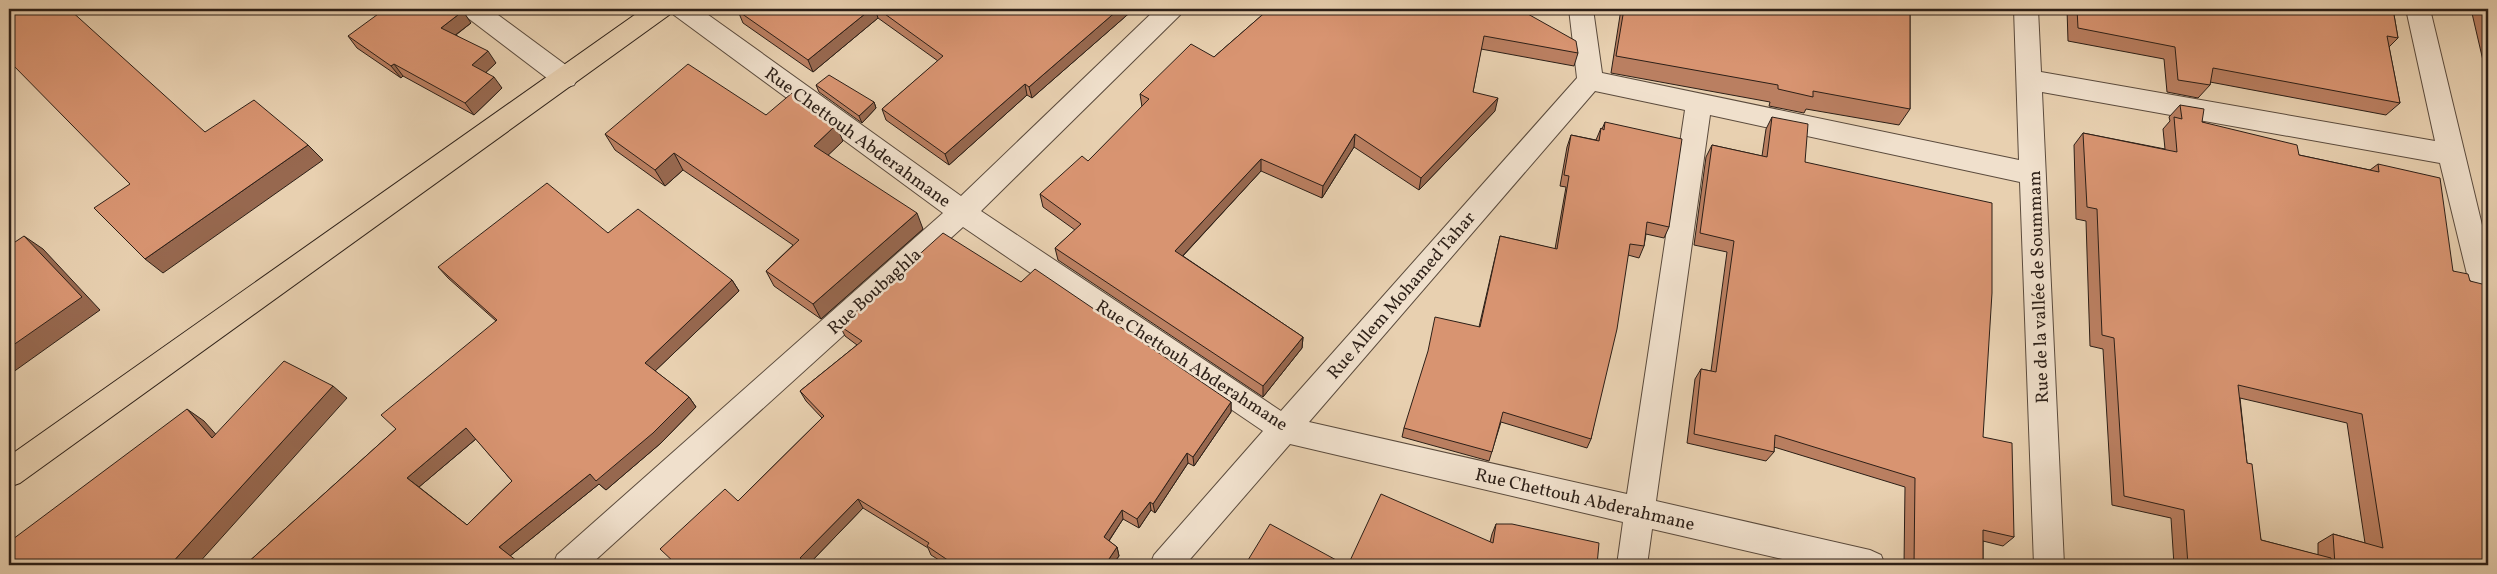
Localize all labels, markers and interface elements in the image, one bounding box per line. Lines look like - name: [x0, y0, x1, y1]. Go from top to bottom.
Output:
- street label: Rue Chettouh Abderahmane: [759, 62, 955, 214]
- street label: Rue de la vallée de Soummam: [2023, 170, 2056, 404]
- street label: Rue Allem Mohamed Tahar: [1322, 206, 1482, 385]
- street label: Rue Boubaghla: [823, 243, 927, 341]
- street label: Rue Chettouh Abderahmane: [1090, 295, 1292, 438]
- street label: Rue Chettouh Abderahmane: [1472, 463, 1697, 538]

